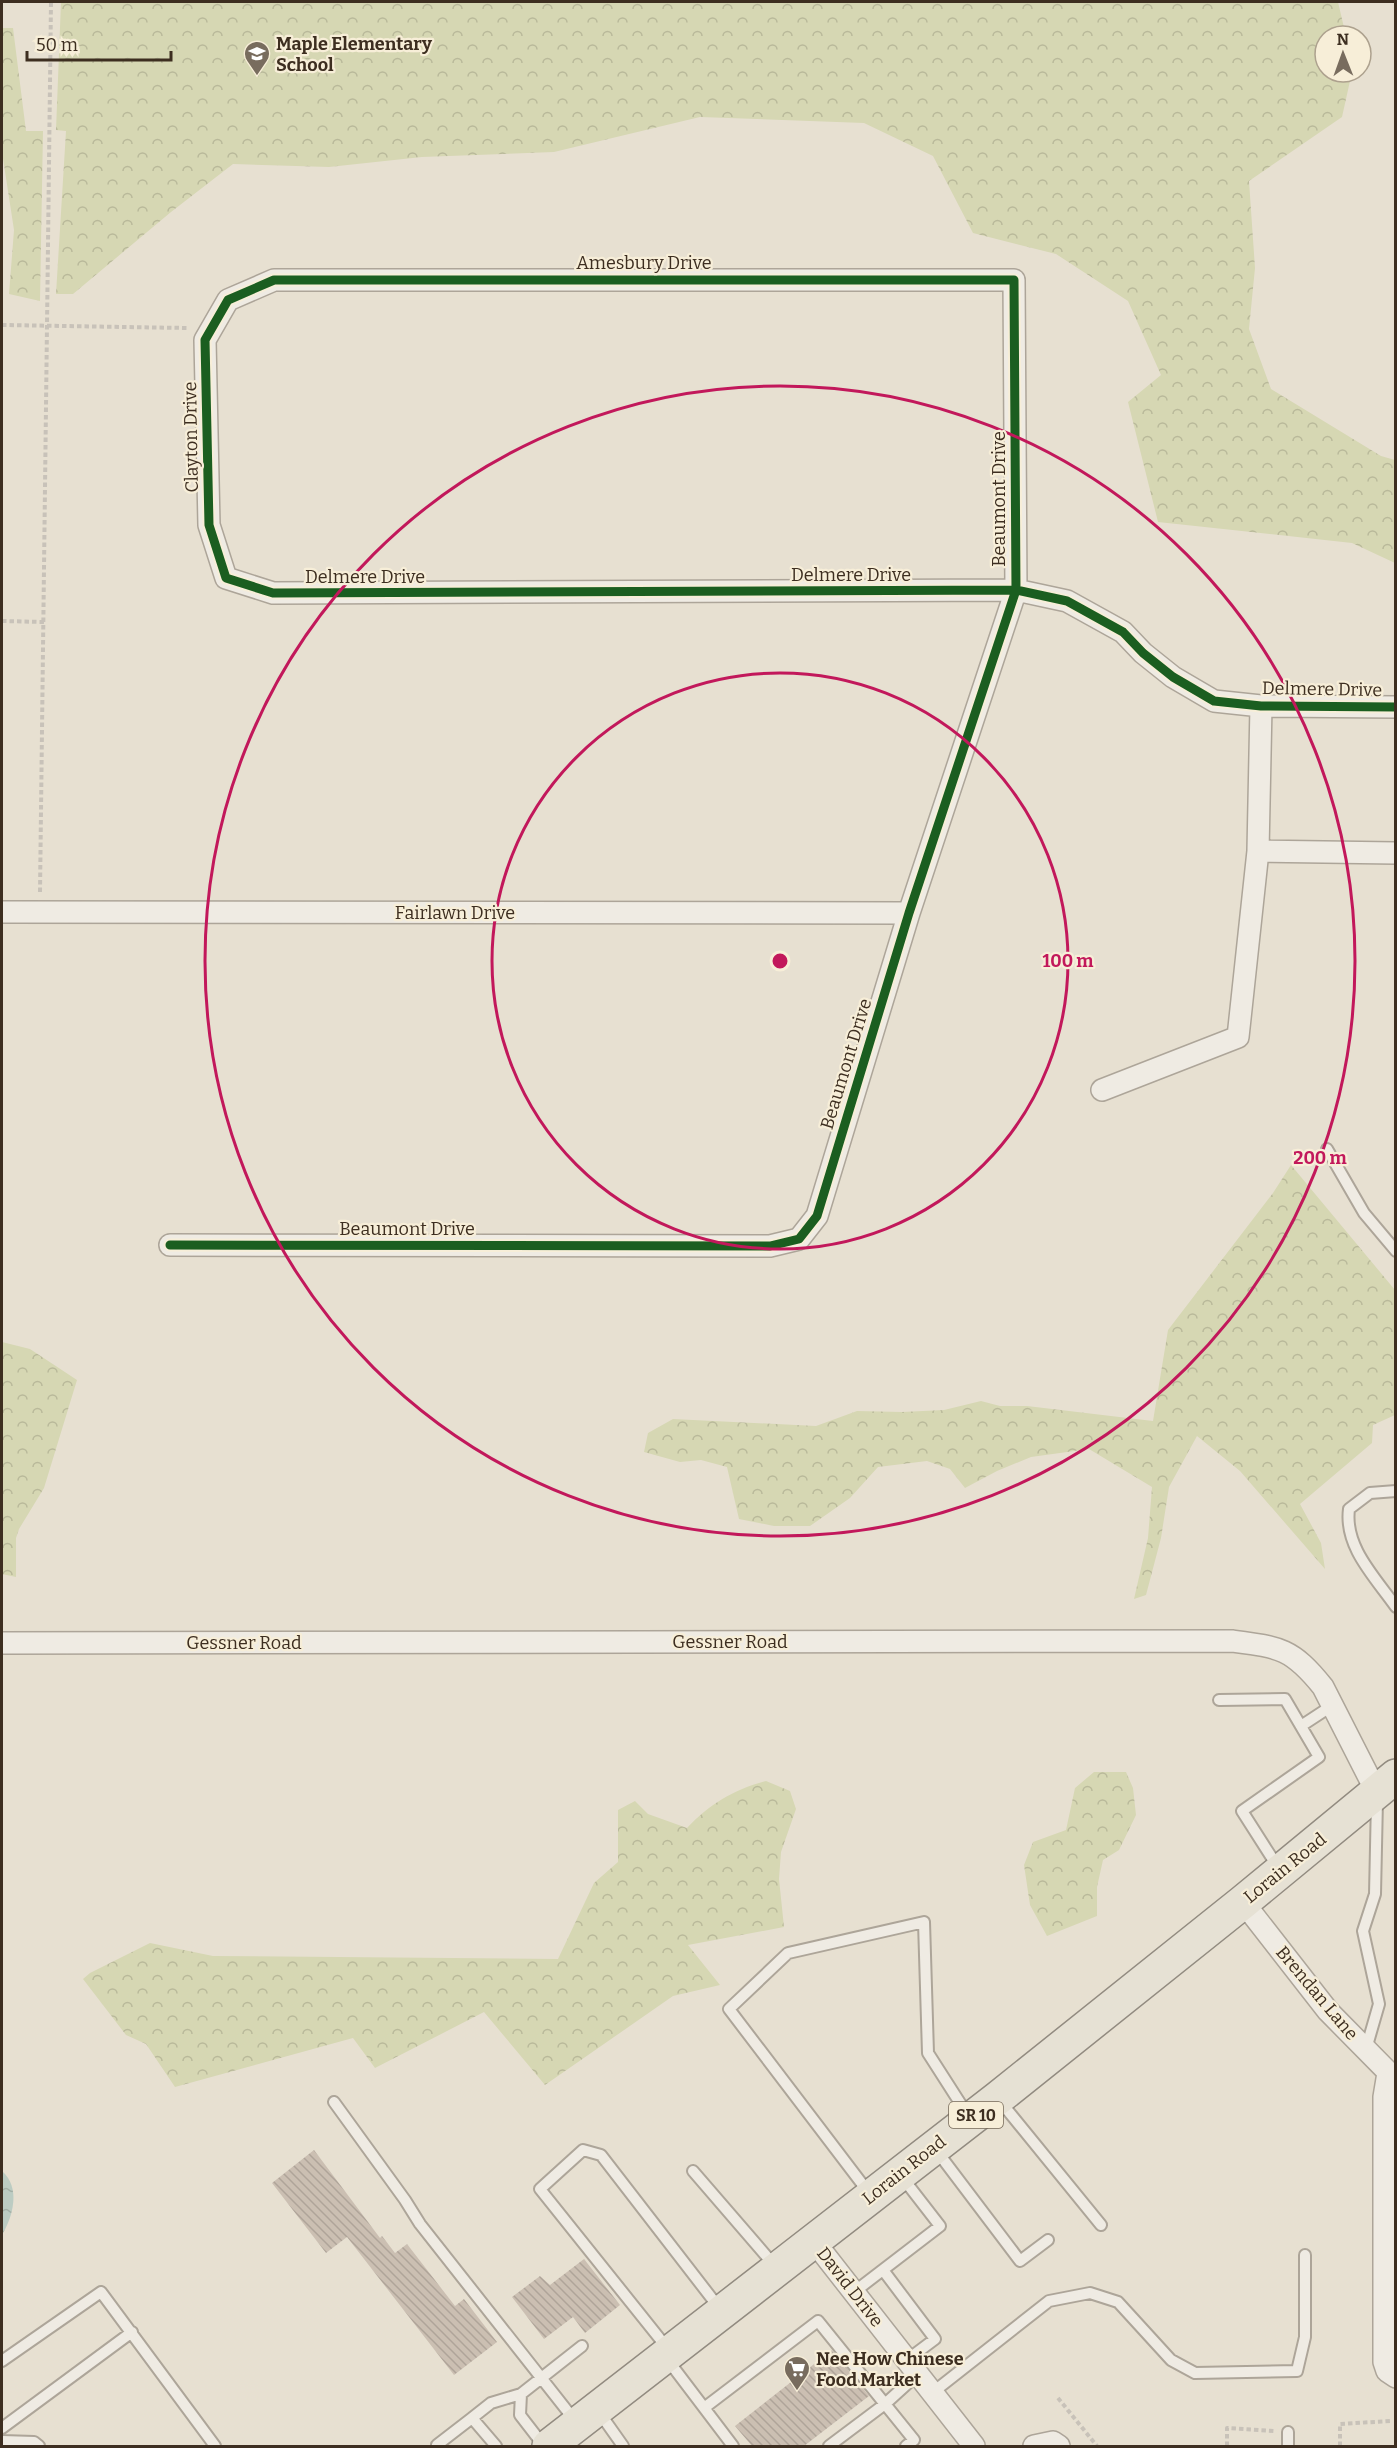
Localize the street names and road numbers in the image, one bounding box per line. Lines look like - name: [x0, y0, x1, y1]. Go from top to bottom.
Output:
- street label: Amesbury Drive: [576, 252, 712, 274]
- street label: Clayton Drive: [179, 381, 203, 493]
- street label: Beaumont Drive: [988, 431, 1010, 567]
- street label: Delmere Drive: [791, 564, 911, 586]
- street label: Delmere Drive: [305, 566, 425, 588]
- street label: Delmere Drive: [1262, 677, 1382, 701]
- street label: Fairlawn Drive: [395, 902, 515, 924]
- street label: Beaumont Drive: [816, 996, 876, 1132]
- street label: Beaumont Drive: [339, 1218, 475, 1240]
- street label: Gessner Road: [672, 1631, 788, 1653]
- street label: Gessner Road: [186, 1632, 302, 1654]
- street label: Lorain Road: [1239, 1828, 1331, 1908]
- street label: Brendan Lane: [1271, 1941, 1363, 2045]
- road number: SR 10: [949, 2102, 1003, 2128]
- street label: Lorain Road: [858, 2130, 950, 2209]
- street label: David Drive: [812, 2243, 888, 2331]

